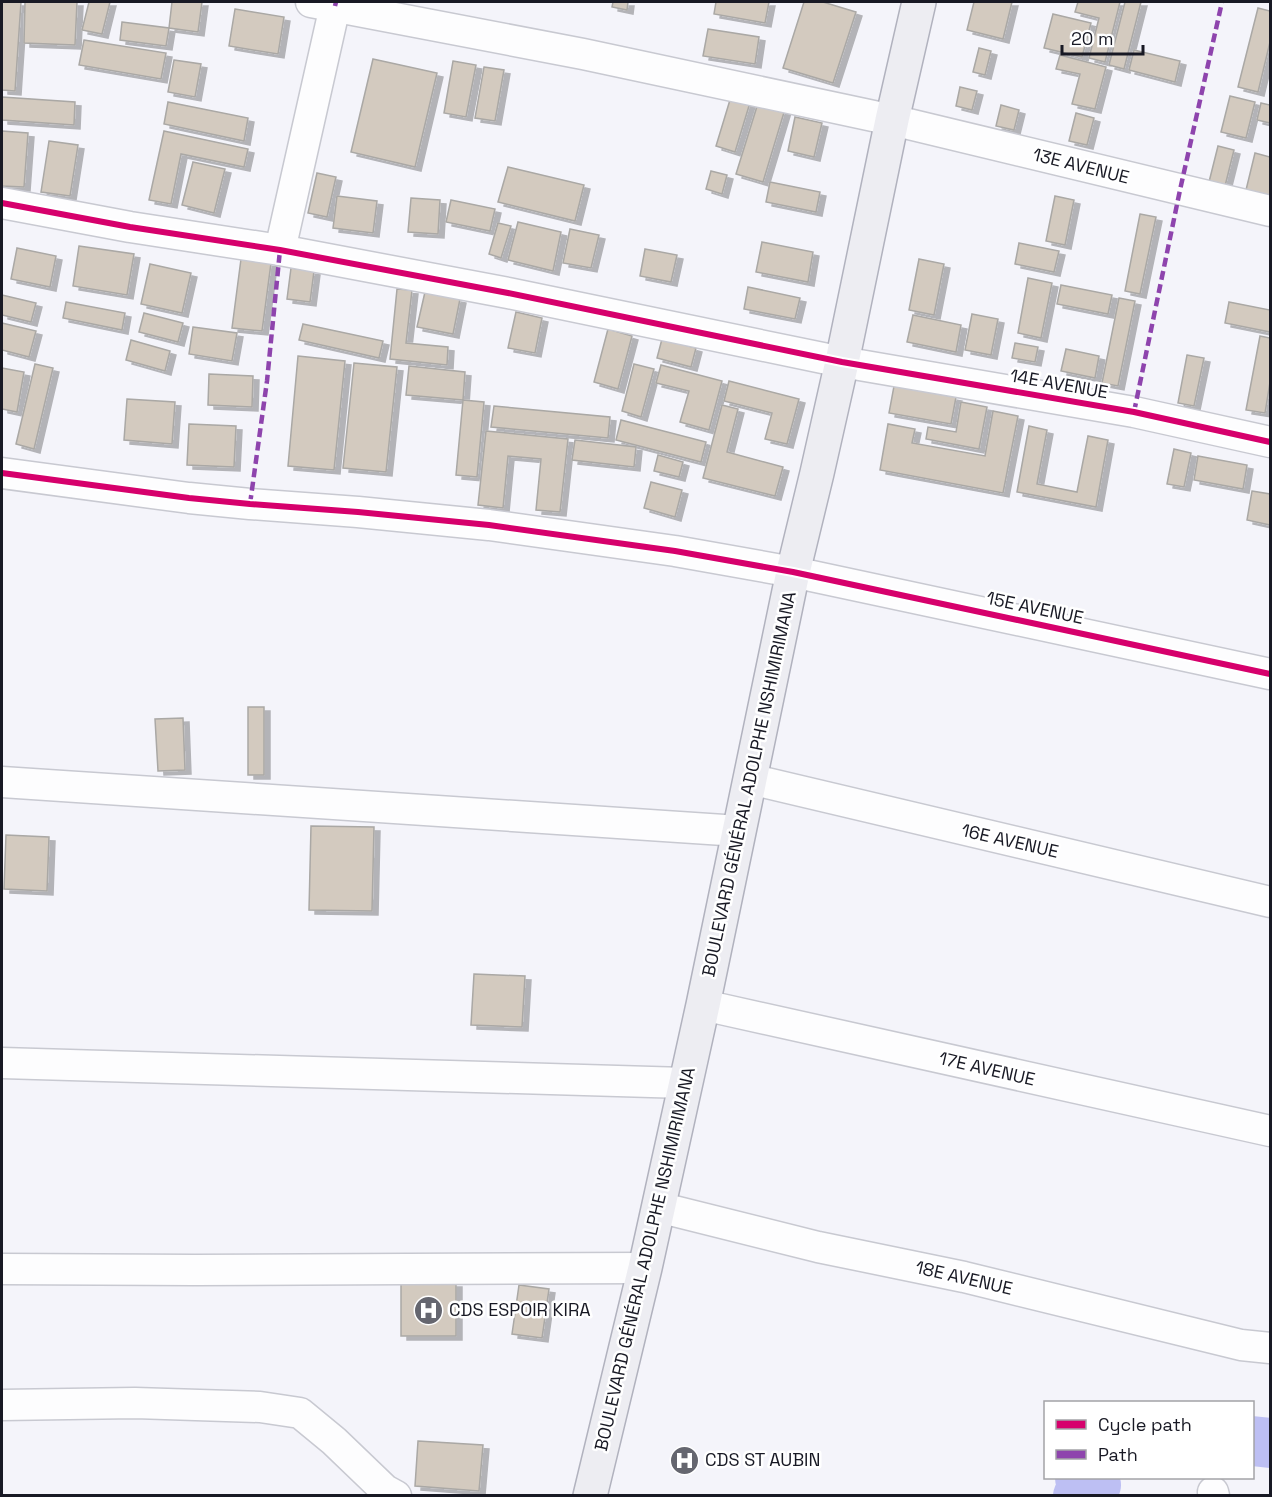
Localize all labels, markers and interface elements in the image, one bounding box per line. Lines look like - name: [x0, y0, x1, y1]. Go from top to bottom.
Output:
- scale bar: [1062, 18, 1143, 56]
- text: 20 m: [1071, 27, 1114, 50]
- street label: 13E AVENUE: [1030, 142, 1132, 189]
- street label: 14E AVENUE: [1008, 364, 1110, 403]
- street label: 15E AVENUE: [985, 586, 1086, 629]
- street label: BOULEVARD GÉNÉRAL ADOLPHE NSHIMIRIMANA: [696, 589, 801, 979]
- street label: 16E AVENUE: [959, 818, 1061, 863]
- street label: 17E AVENUE: [937, 1046, 1037, 1091]
- street label: BOULEVARD GÉNÉRAL ADOLPHE NSHIMIRIMANA: [589, 1065, 700, 1453]
- street label: 18E AVENUE: [913, 1255, 1015, 1300]
- hospital icon: CDS ESPOIR KIRA: [412, 1294, 444, 1326]
- place label: CDS ESPOIR KIRA: [449, 1298, 591, 1321]
- legend: [1044, 1401, 1254, 1479]
- text: Cycle path: [1098, 1413, 1192, 1436]
- text: Path: [1098, 1443, 1138, 1466]
- hospital icon: CDS ST AUBIN: [668, 1444, 700, 1476]
- place label: CDS ST AUBIN: [705, 1448, 820, 1471]

